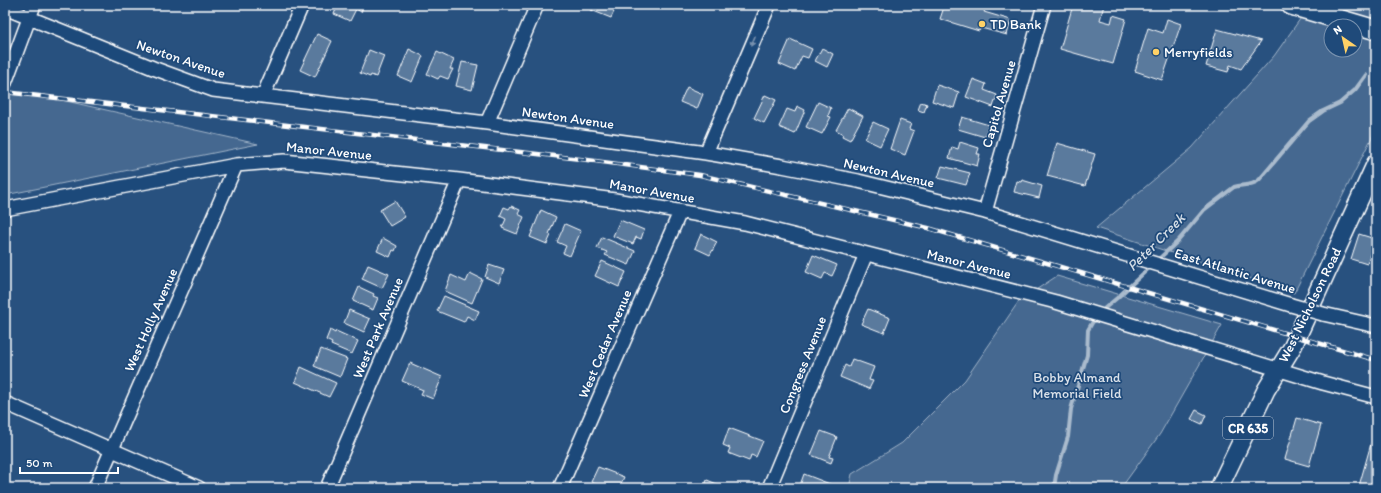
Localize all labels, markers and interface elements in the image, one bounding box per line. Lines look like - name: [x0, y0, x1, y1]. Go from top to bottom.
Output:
- place label: TD Bank: [990, 16, 1041, 33]
- north arrow: [1323, 18, 1363, 58]
- marker: TD Bank: [977, 19, 987, 29]
- text: N: [1331, 23, 1344, 38]
- one-way arrow: [750, 35, 756, 47]
- street label: Newton Avenue: [134, 36, 228, 82]
- place label: Merryfields: [1164, 44, 1232, 61]
- marker: Merryfields: [1151, 47, 1161, 57]
- street label: Capitol Avenue: [978, 58, 1020, 150]
- street label: Newton Avenue: [521, 103, 616, 133]
- street label: Manor Avenue: [285, 138, 373, 164]
- street label: Newton Avenue: [842, 154, 937, 192]
- street label: Manor Avenue: [608, 175, 696, 207]
- water label: Peter Creek: [1123, 208, 1190, 275]
- street label: East Atlantic Avenue: [1172, 244, 1298, 298]
- street label: West Nicholson Road: [1275, 244, 1345, 365]
- street label: Manor Avenue: [925, 245, 1013, 283]
- street label: West Holly Avenue: [121, 265, 182, 374]
- street label: West Park Avenue: [349, 275, 407, 381]
- street label: West Cedar Avenue: [574, 287, 636, 401]
- street label: Congress Avenue: [776, 314, 830, 416]
- park label: Bobby Almand Memorial Field: [1033, 369, 1122, 402]
- road number: CR 635: [1223, 417, 1273, 439]
- scale bar: [20, 449, 118, 475]
- text: 50 m: [26, 456, 52, 470]

